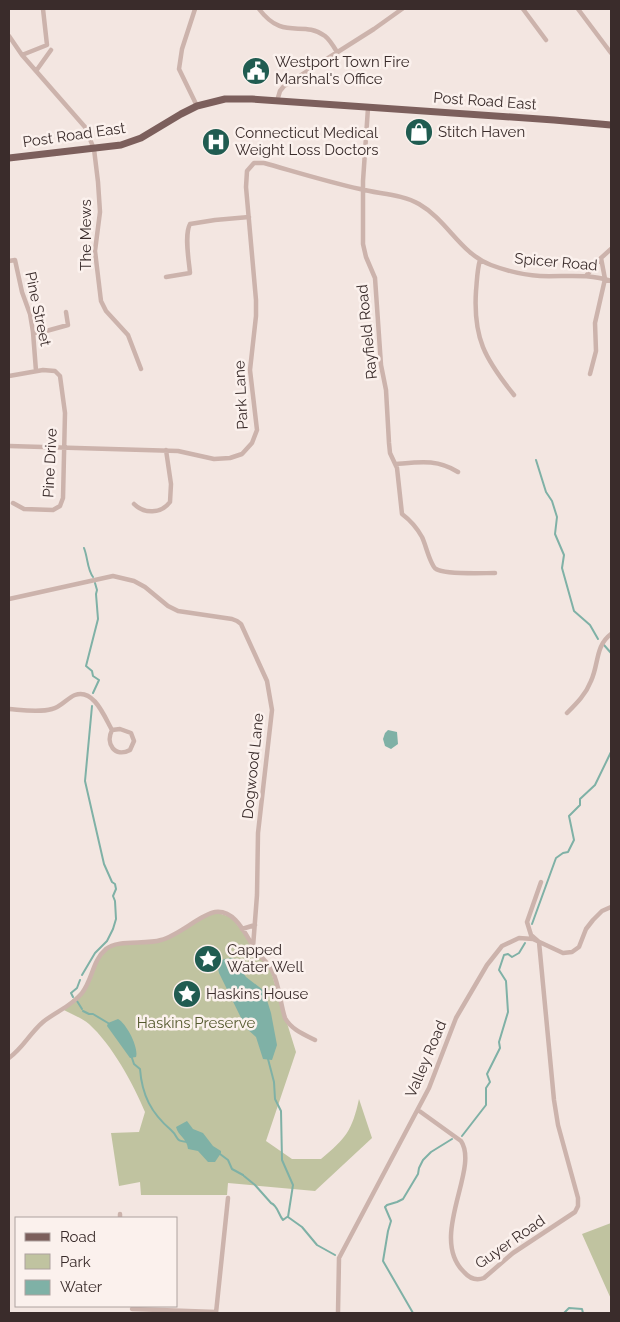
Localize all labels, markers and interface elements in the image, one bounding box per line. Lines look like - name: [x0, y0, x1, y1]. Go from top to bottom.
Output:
- place label: Westport Town Fire Marshal's Office: [275, 53, 410, 88]
- public building icon: Westport Town Fire Marshal's Office: [241, 56, 271, 86]
- street label: Post Road East: [433, 88, 537, 114]
- shop icon: Stitch Haven: [404, 117, 434, 147]
- street label: Post Road East: [21, 119, 127, 151]
- place label: Stitch Haven: [438, 123, 525, 141]
- place label: Connecticut Medical Weight Loss Doctors: [235, 124, 379, 159]
- hospital icon: Connecticut Medical Weight Loss Doctors: [201, 127, 231, 157]
- street label: The Mews: [77, 199, 95, 271]
- street label: Spicer Road: [514, 249, 598, 275]
- street label: Pine Street: [21, 270, 55, 348]
- street label: Rayfield Road: [353, 284, 381, 380]
- street label: Park Lane: [230, 360, 252, 430]
- street label: Pine Drive: [39, 427, 61, 498]
- street label: Dogwood Lane: [238, 712, 268, 820]
- place label: Capped Water Well: [227, 941, 305, 976]
- place icon: Capped Water Well: [193, 944, 223, 974]
- place icon: Haskins House: [172, 979, 202, 1009]
- place label: Haskins House: [206, 985, 308, 1003]
- park label: Haskins Preserve: [137, 1014, 255, 1032]
- street label: Valley Road: [402, 1018, 450, 1100]
- street label: Guyer Road: [472, 1211, 548, 1273]
- legend: [15, 1217, 178, 1307]
- text: Road: [60, 1228, 96, 1246]
- text: Park: [60, 1253, 91, 1271]
- text: Water: [60, 1278, 103, 1296]

